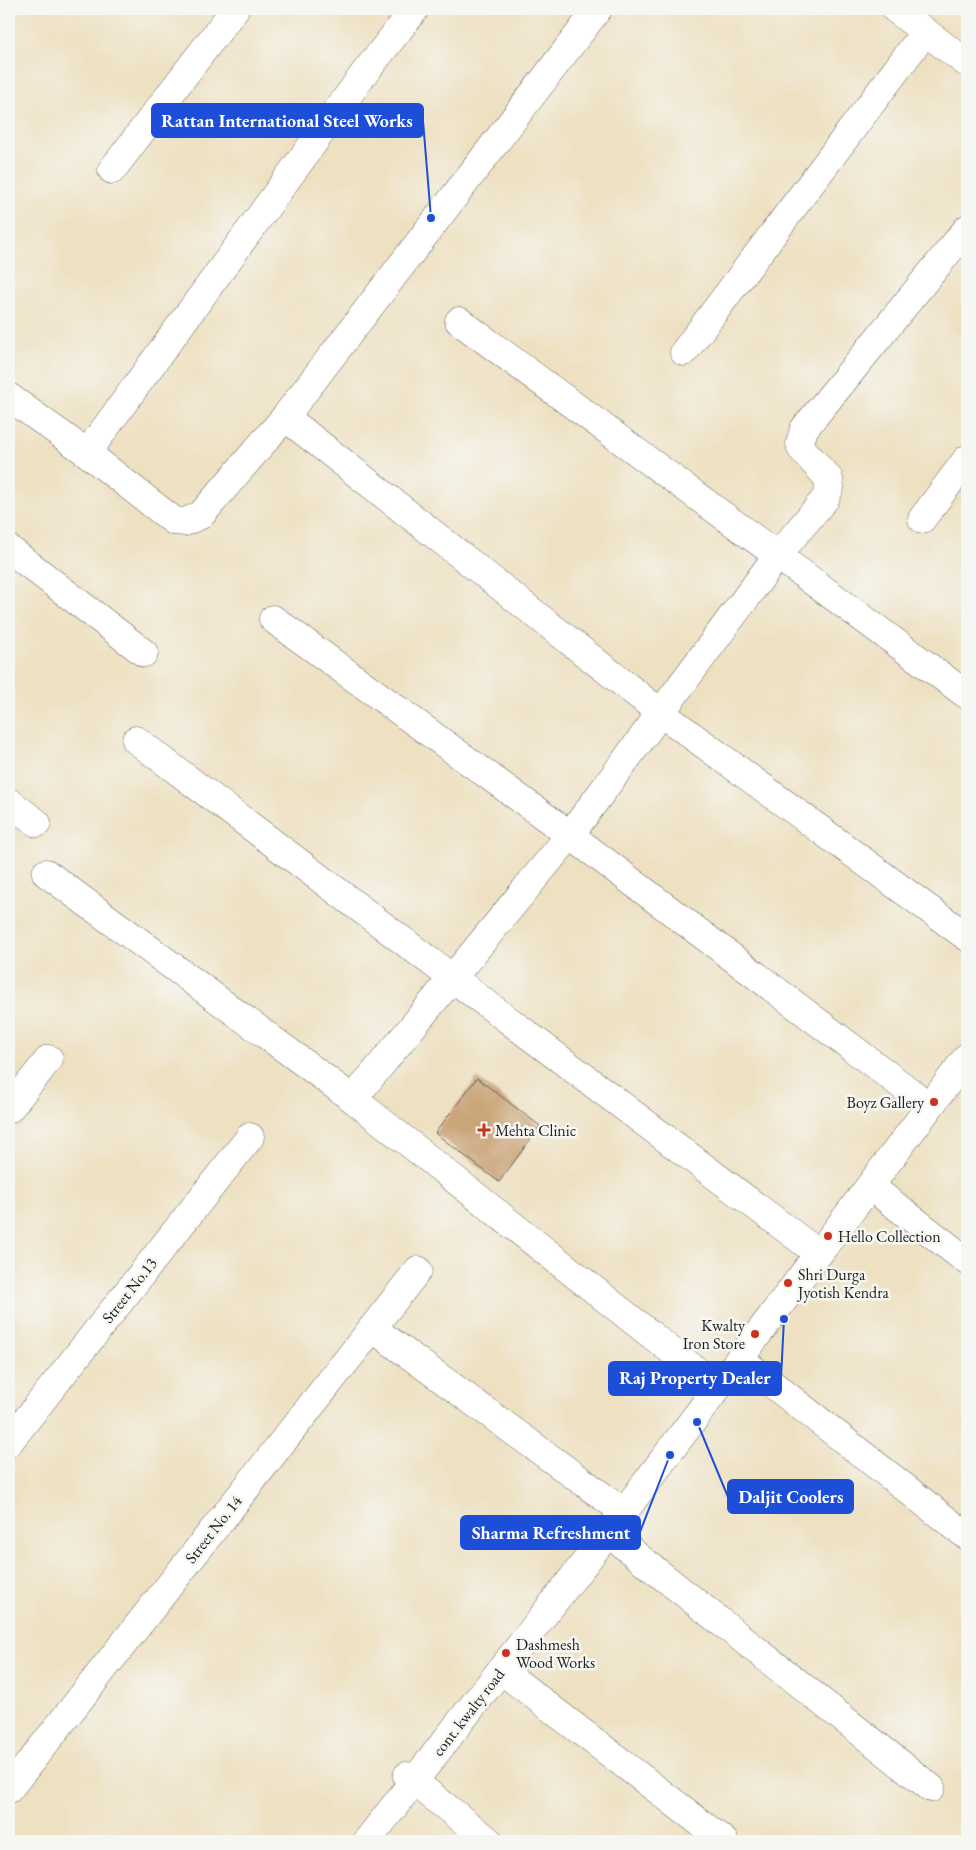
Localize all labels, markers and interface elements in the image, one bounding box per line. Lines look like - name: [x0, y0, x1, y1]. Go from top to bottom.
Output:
- callout: Rattan International Steel Works: [152, 104, 423, 137]
- text: Rattan International Steel Works: [161, 109, 413, 132]
- place label: Boyz Gallery: [847, 1092, 925, 1113]
- marker: Boyz Gallery: [928, 1096, 940, 1108]
- place label: Mehta Clinic: [495, 1120, 576, 1141]
- marker: Mehta Clinic: [477, 1123, 491, 1137]
- place label: Hello Collection: [838, 1226, 941, 1247]
- marker: Hello Collection: [822, 1230, 834, 1242]
- street label: Street No.13: [97, 1253, 162, 1327]
- place label: Shri Durga Jyotish Kendra: [796, 1264, 890, 1303]
- marker: Shri Durga Jyotish Kendra: [782, 1277, 794, 1289]
- place label: Kwalty Iron Store: [683, 1315, 746, 1354]
- marker: Kwalty Iron Store: [749, 1328, 761, 1340]
- callout: Raj Property Dealer: [609, 1362, 781, 1395]
- text: Raj Property Dealer: [619, 1366, 771, 1389]
- callout: Daljit Coolers: [728, 1480, 853, 1513]
- text: Daljit Coolers: [739, 1485, 843, 1508]
- street label: Street No. 14: [180, 1491, 247, 1568]
- callout: Sharma Refreshment: [461, 1516, 640, 1549]
- text: Sharma Refreshment: [472, 1521, 631, 1544]
- place label: Dashmesh Wood Works: [516, 1634, 595, 1673]
- marker: Dashmesh Wood Works: [500, 1647, 512, 1659]
- street label: cont. kwalty road: [428, 1664, 510, 1760]

